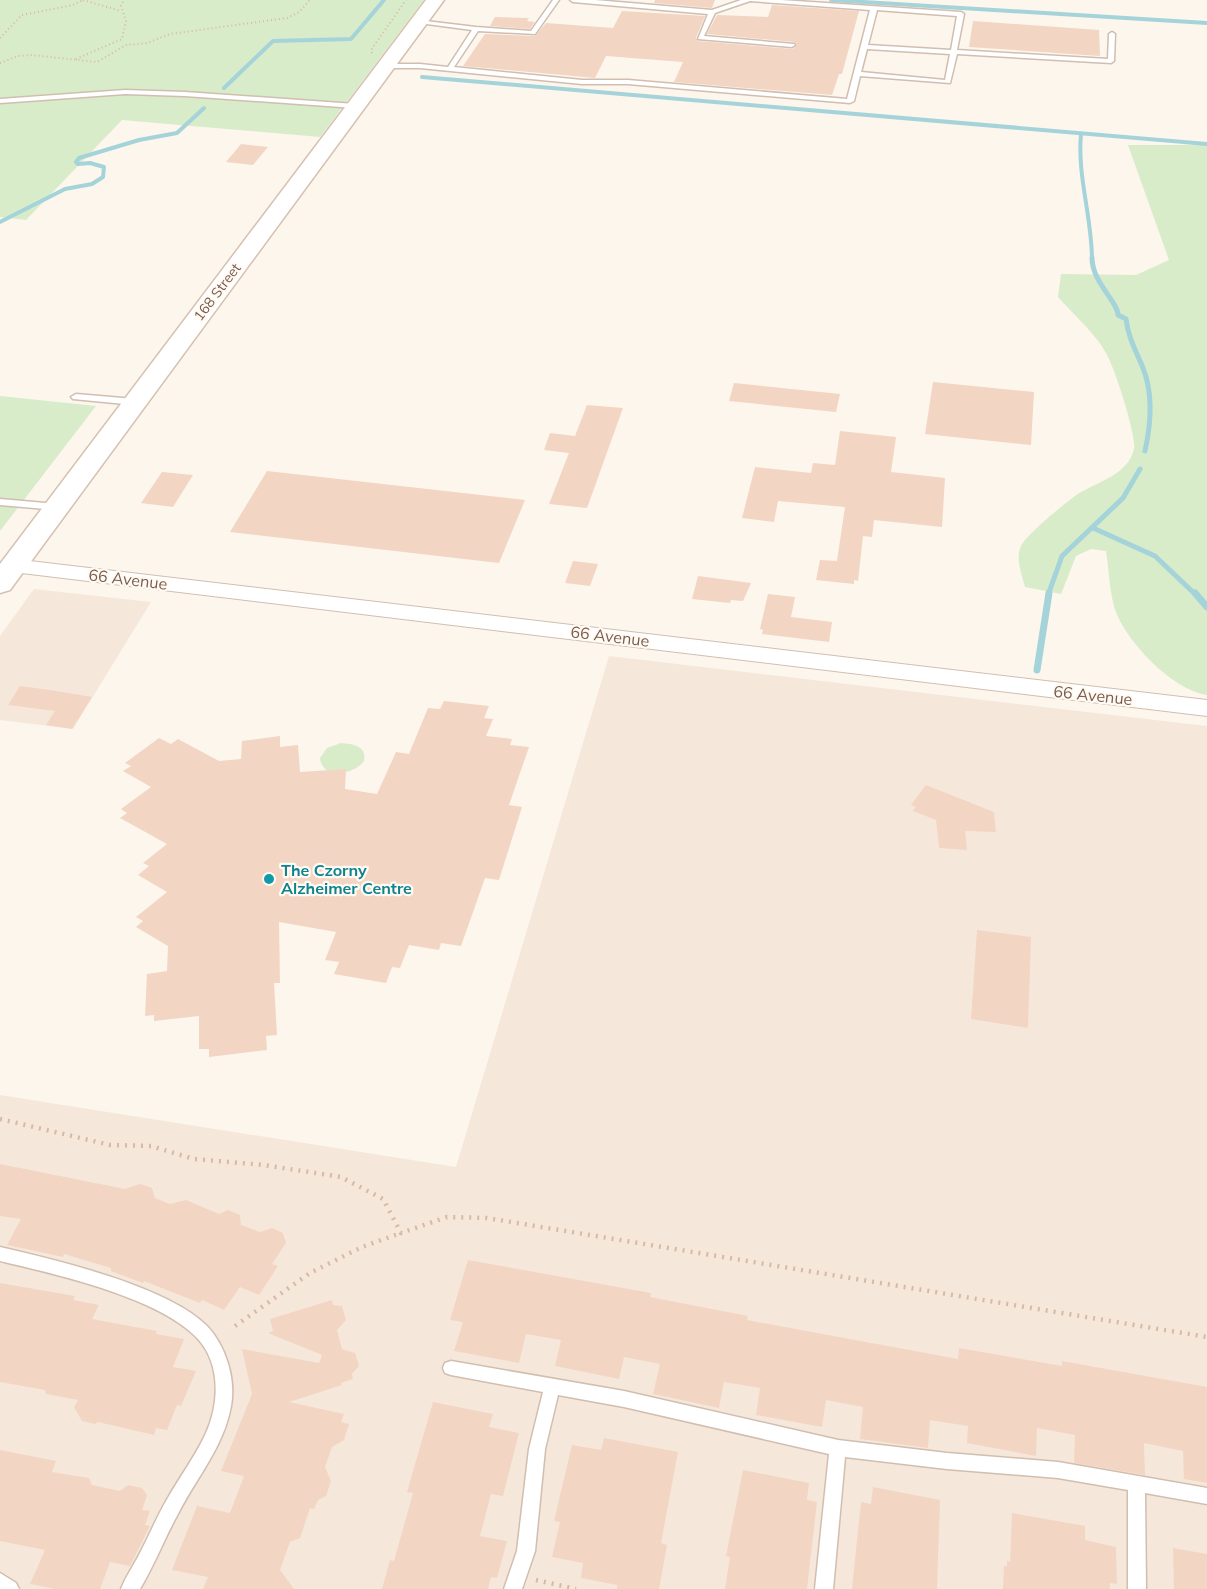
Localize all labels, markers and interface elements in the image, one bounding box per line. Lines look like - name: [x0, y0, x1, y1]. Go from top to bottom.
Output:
- street label: 168 Street: [189, 260, 245, 324]
- street label: 66 Avenue: [88, 564, 168, 594]
- street label: 66 Avenue: [570, 621, 650, 651]
- street label: 66 Avenue: [1053, 681, 1133, 709]
- place label: The Czorny Alzheimer Centre: [281, 860, 412, 898]
- marker: The Czorny Alzheimer Centre: [262, 872, 276, 886]

